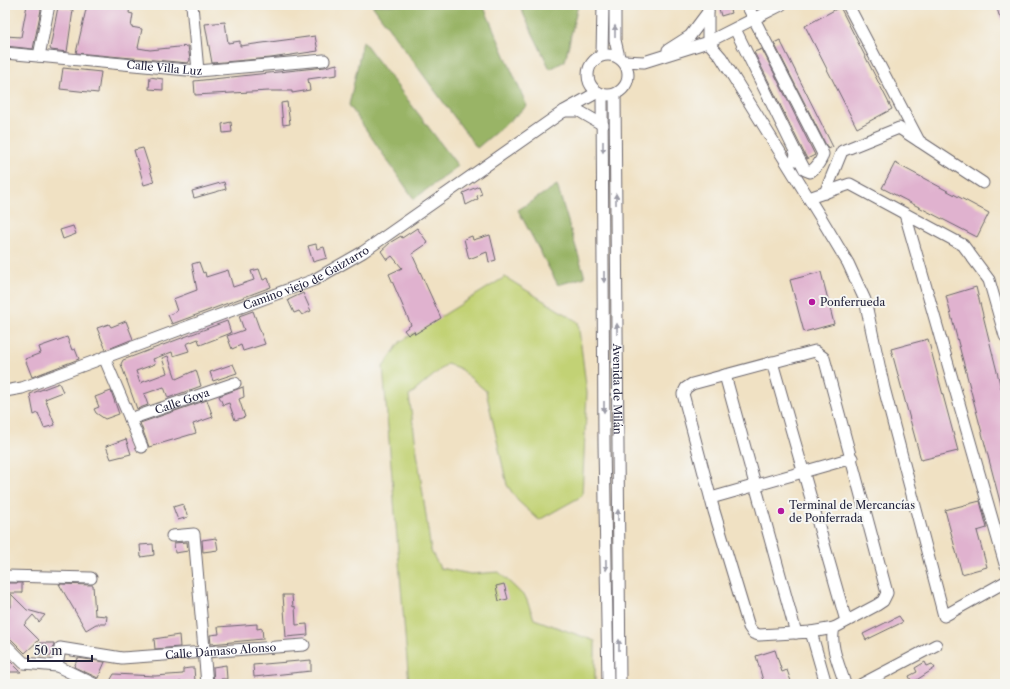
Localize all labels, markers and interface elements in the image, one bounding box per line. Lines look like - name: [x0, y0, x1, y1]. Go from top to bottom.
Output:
- one-way arrow: [612, 24, 618, 37]
- street label: Calle Villa Luz: [126, 57, 203, 78]
- one-way arrow: [600, 141, 606, 154]
- one-way arrow: [613, 192, 619, 205]
- street label: Camino viejo de Gaiztarro: [241, 243, 372, 313]
- one-way arrow: [601, 271, 607, 284]
- place label: Ponferrueda: [820, 295, 885, 309]
- marker: Ponferrueda: [807, 297, 817, 307]
- one-way arrow: [614, 322, 620, 335]
- street label: Avenida de Milán: [610, 342, 625, 435]
- street label: Calle Goya: [153, 385, 211, 417]
- one-way arrow: [601, 401, 607, 414]
- place label: Terminal de Mercancías de Ponferrada: [789, 498, 915, 525]
- marker: Terminal de Mercancías de Ponferrada: [776, 506, 786, 516]
- one-way arrow: [615, 508, 621, 521]
- one-way arrow: [603, 559, 609, 572]
- scale bar: [28, 637, 92, 663]
- one-way arrow: [616, 638, 622, 651]
- street label: Calle Dámaso Alonso: [165, 640, 277, 662]
- text: 50 m: [34, 643, 63, 658]

